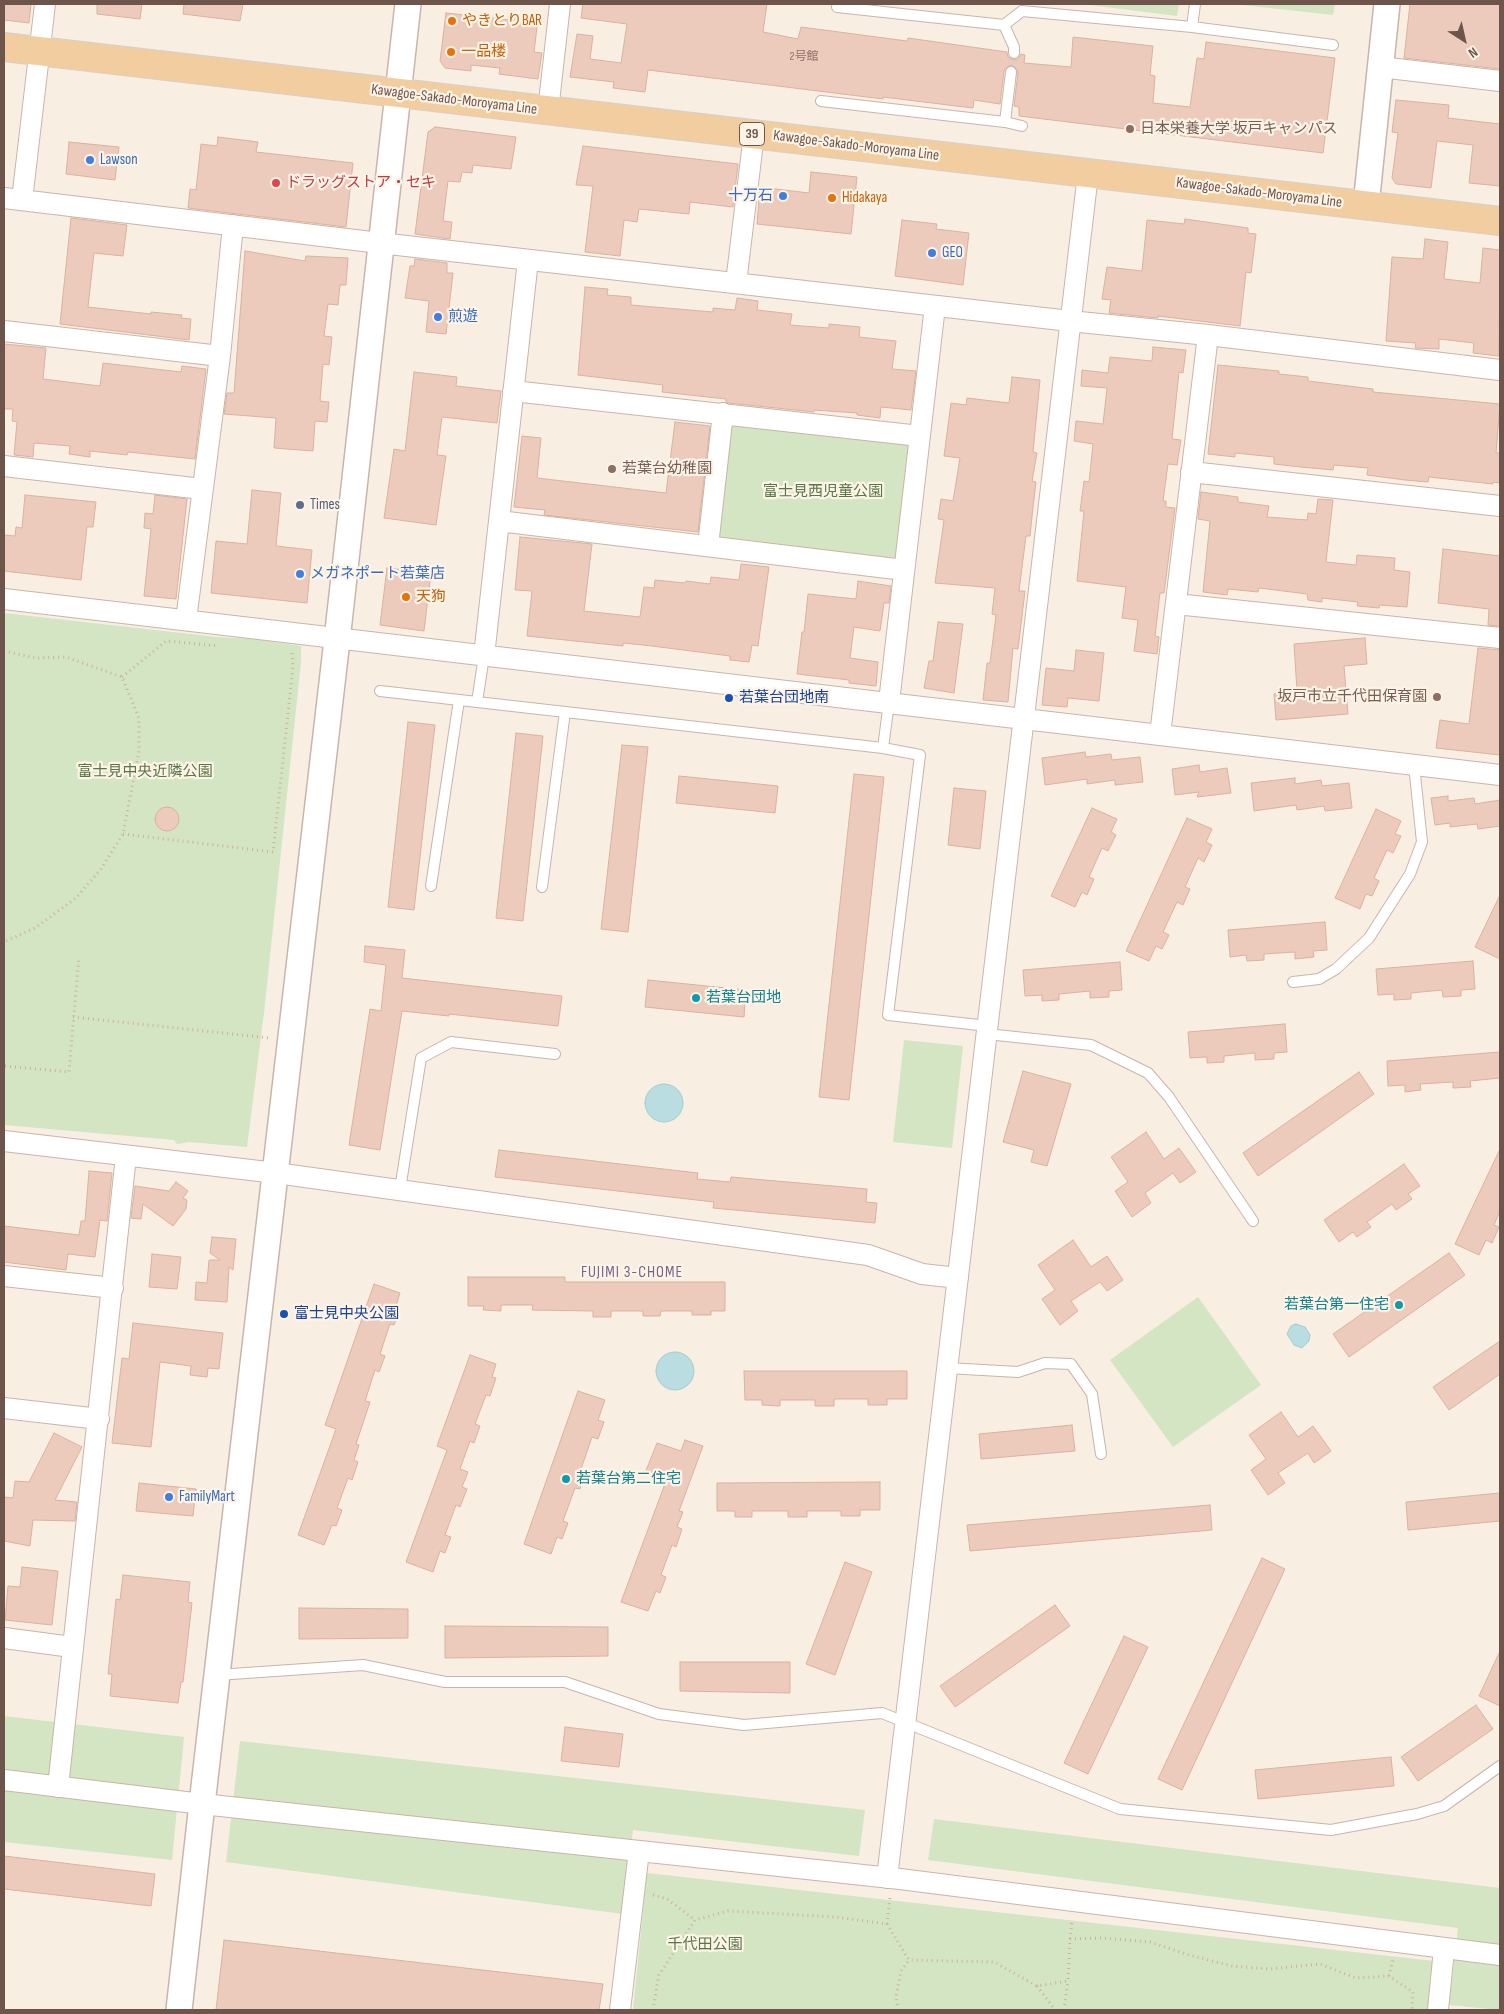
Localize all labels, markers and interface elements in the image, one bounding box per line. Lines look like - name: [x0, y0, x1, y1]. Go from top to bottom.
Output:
- place label: やきとりBAR: [462, 12, 542, 30]
- marker: やきとりBAR: [446, 15, 458, 27]
- north arrow: [1439, 15, 1489, 65]
- place label: 一品楼: [461, 43, 506, 61]
- text: N: [1465, 44, 1481, 62]
- marker: 一品楼: [445, 46, 457, 58]
- house number: 2号館: [790, 50, 818, 64]
- street label: Kawagoe-Sakado-Moroyama Line: [370, 81, 538, 119]
- place label: 日本栄養大学 坂戸キャンパス: [1140, 120, 1337, 138]
- road number: 39: [740, 122, 764, 146]
- marker: 日本栄養大学 坂戸キャンパス: [1124, 123, 1136, 135]
- street label: Kawagoe-Sakado-Moroyama Line: [772, 127, 940, 165]
- place label: Lawson: [100, 151, 138, 169]
- marker: Lawson: [84, 154, 96, 166]
- place label: ドラッグストア・セキ: [286, 174, 436, 192]
- street label: Kawagoe-Sakado-Moroyama Line: [1175, 174, 1343, 212]
- marker: ドラッグストア・セキ: [270, 177, 282, 189]
- place label: 十万石: [728, 187, 773, 205]
- place label: Hidakaya: [842, 189, 887, 207]
- marker: 十万石: [777, 190, 789, 202]
- marker: Hidakaya: [826, 192, 838, 204]
- place label: GEO: [942, 244, 963, 262]
- marker: GEO: [926, 247, 938, 259]
- place label: 煎遊: [448, 308, 478, 326]
- marker: 煎遊: [432, 311, 444, 323]
- place label: 若葉台幼稚園: [622, 460, 712, 478]
- marker: 若葉台幼稚園: [606, 463, 618, 475]
- park label: 富士見西児童公園: [763, 483, 883, 501]
- place label: Times: [310, 496, 340, 514]
- marker: Times: [294, 499, 306, 511]
- place label: メガネポート若葉店: [310, 565, 445, 583]
- marker: メガネポート若葉店: [294, 568, 306, 580]
- place label: 天狗: [416, 588, 446, 606]
- marker: 天狗: [400, 591, 412, 603]
- place label: 坂戸市立千代田保育園: [1277, 688, 1427, 706]
- place label: 若葉台団地南: [739, 689, 829, 707]
- marker: 坂戸市立千代田保育園: [1431, 691, 1443, 703]
- marker: 若葉台団地南: [723, 692, 735, 704]
- park label: 富士見中央近隣公園: [78, 763, 212, 781]
- place label: 若葉台団地: [706, 989, 781, 1007]
- marker: 若葉台団地: [690, 992, 702, 1004]
- district label: FUJIMI 3-CHOME: [579, 1263, 685, 1283]
- place label: 若葉台第一住宅: [1284, 1296, 1389, 1314]
- marker: 若葉台第一住宅: [1393, 1299, 1405, 1311]
- place label: 富士見中央公園: [294, 1305, 399, 1323]
- marker: 富士見中央公園: [278, 1308, 290, 1320]
- place label: 若葉台第二住宅: [576, 1470, 681, 1488]
- marker: 若葉台第二住宅: [560, 1473, 572, 1485]
- place label: FamilyMart: [179, 1488, 235, 1506]
- marker: FamilyMart: [163, 1491, 175, 1503]
- park label: 千代田公園: [668, 1936, 742, 1954]

